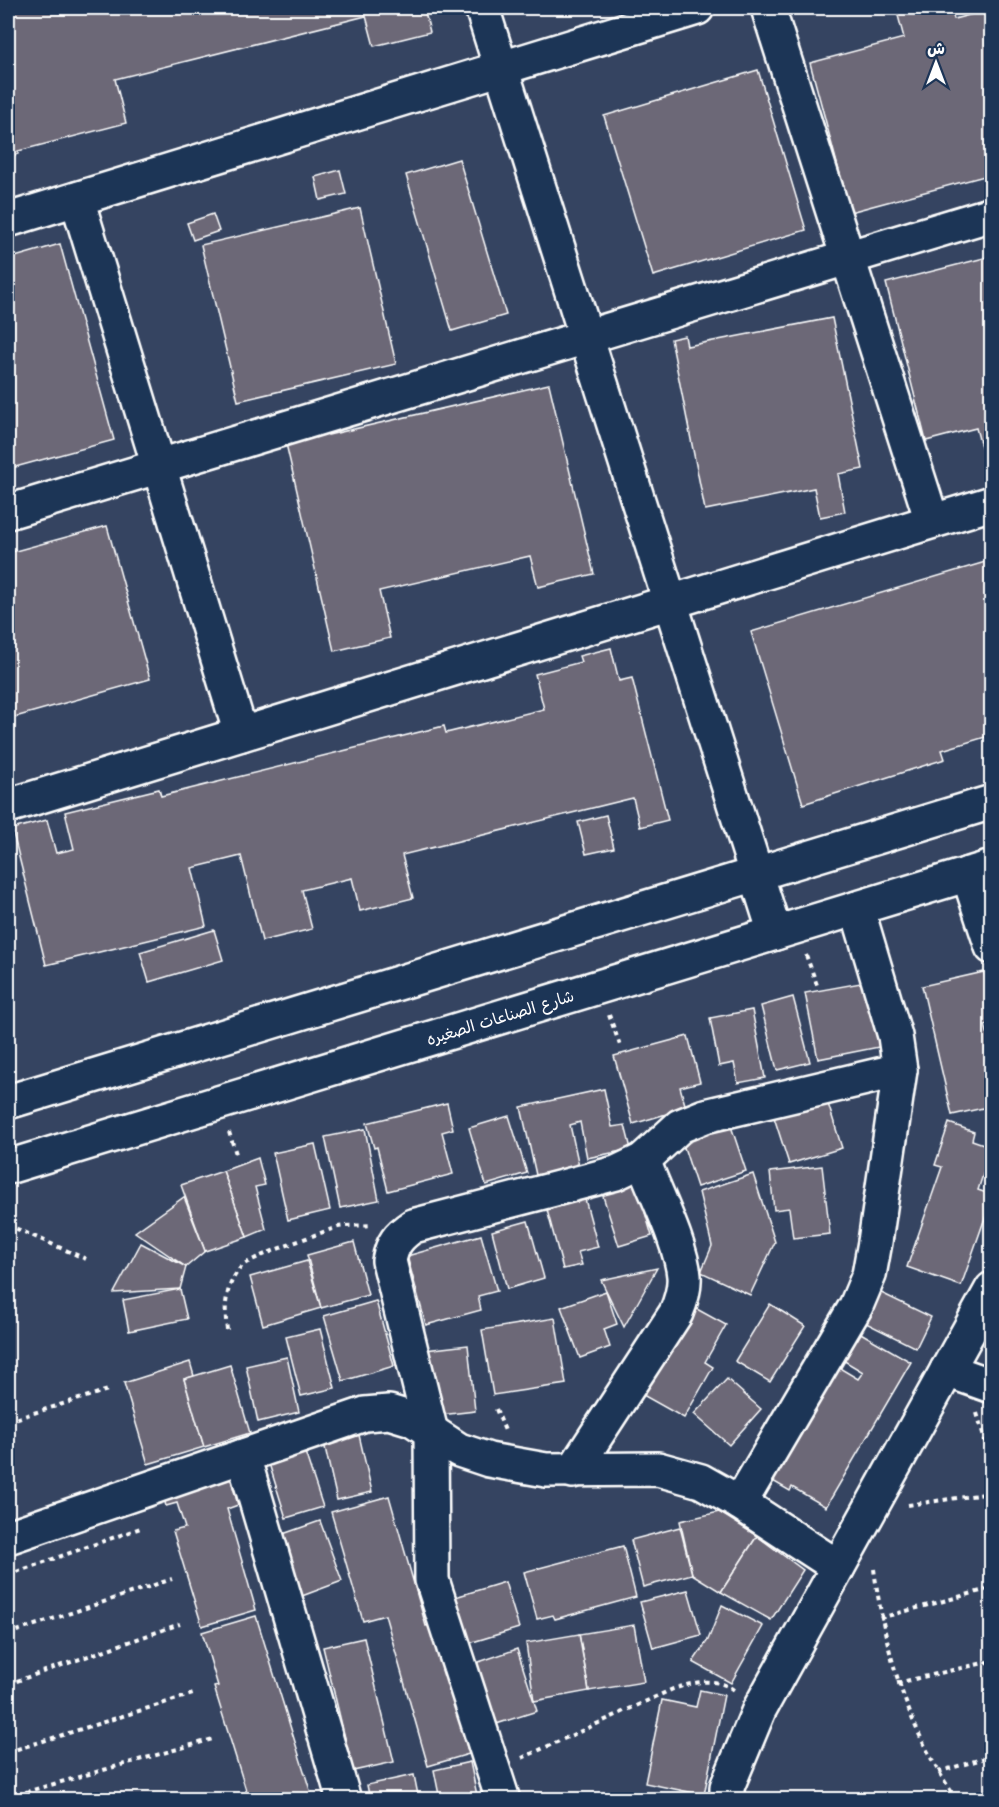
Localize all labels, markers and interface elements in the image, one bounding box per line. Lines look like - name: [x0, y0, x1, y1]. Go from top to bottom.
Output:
- north arrow: [906, 33, 966, 93]
- text: ش: [927, 35, 945, 59]
- street label: شارع الصناعات الصغيره: [423, 982, 577, 1051]

